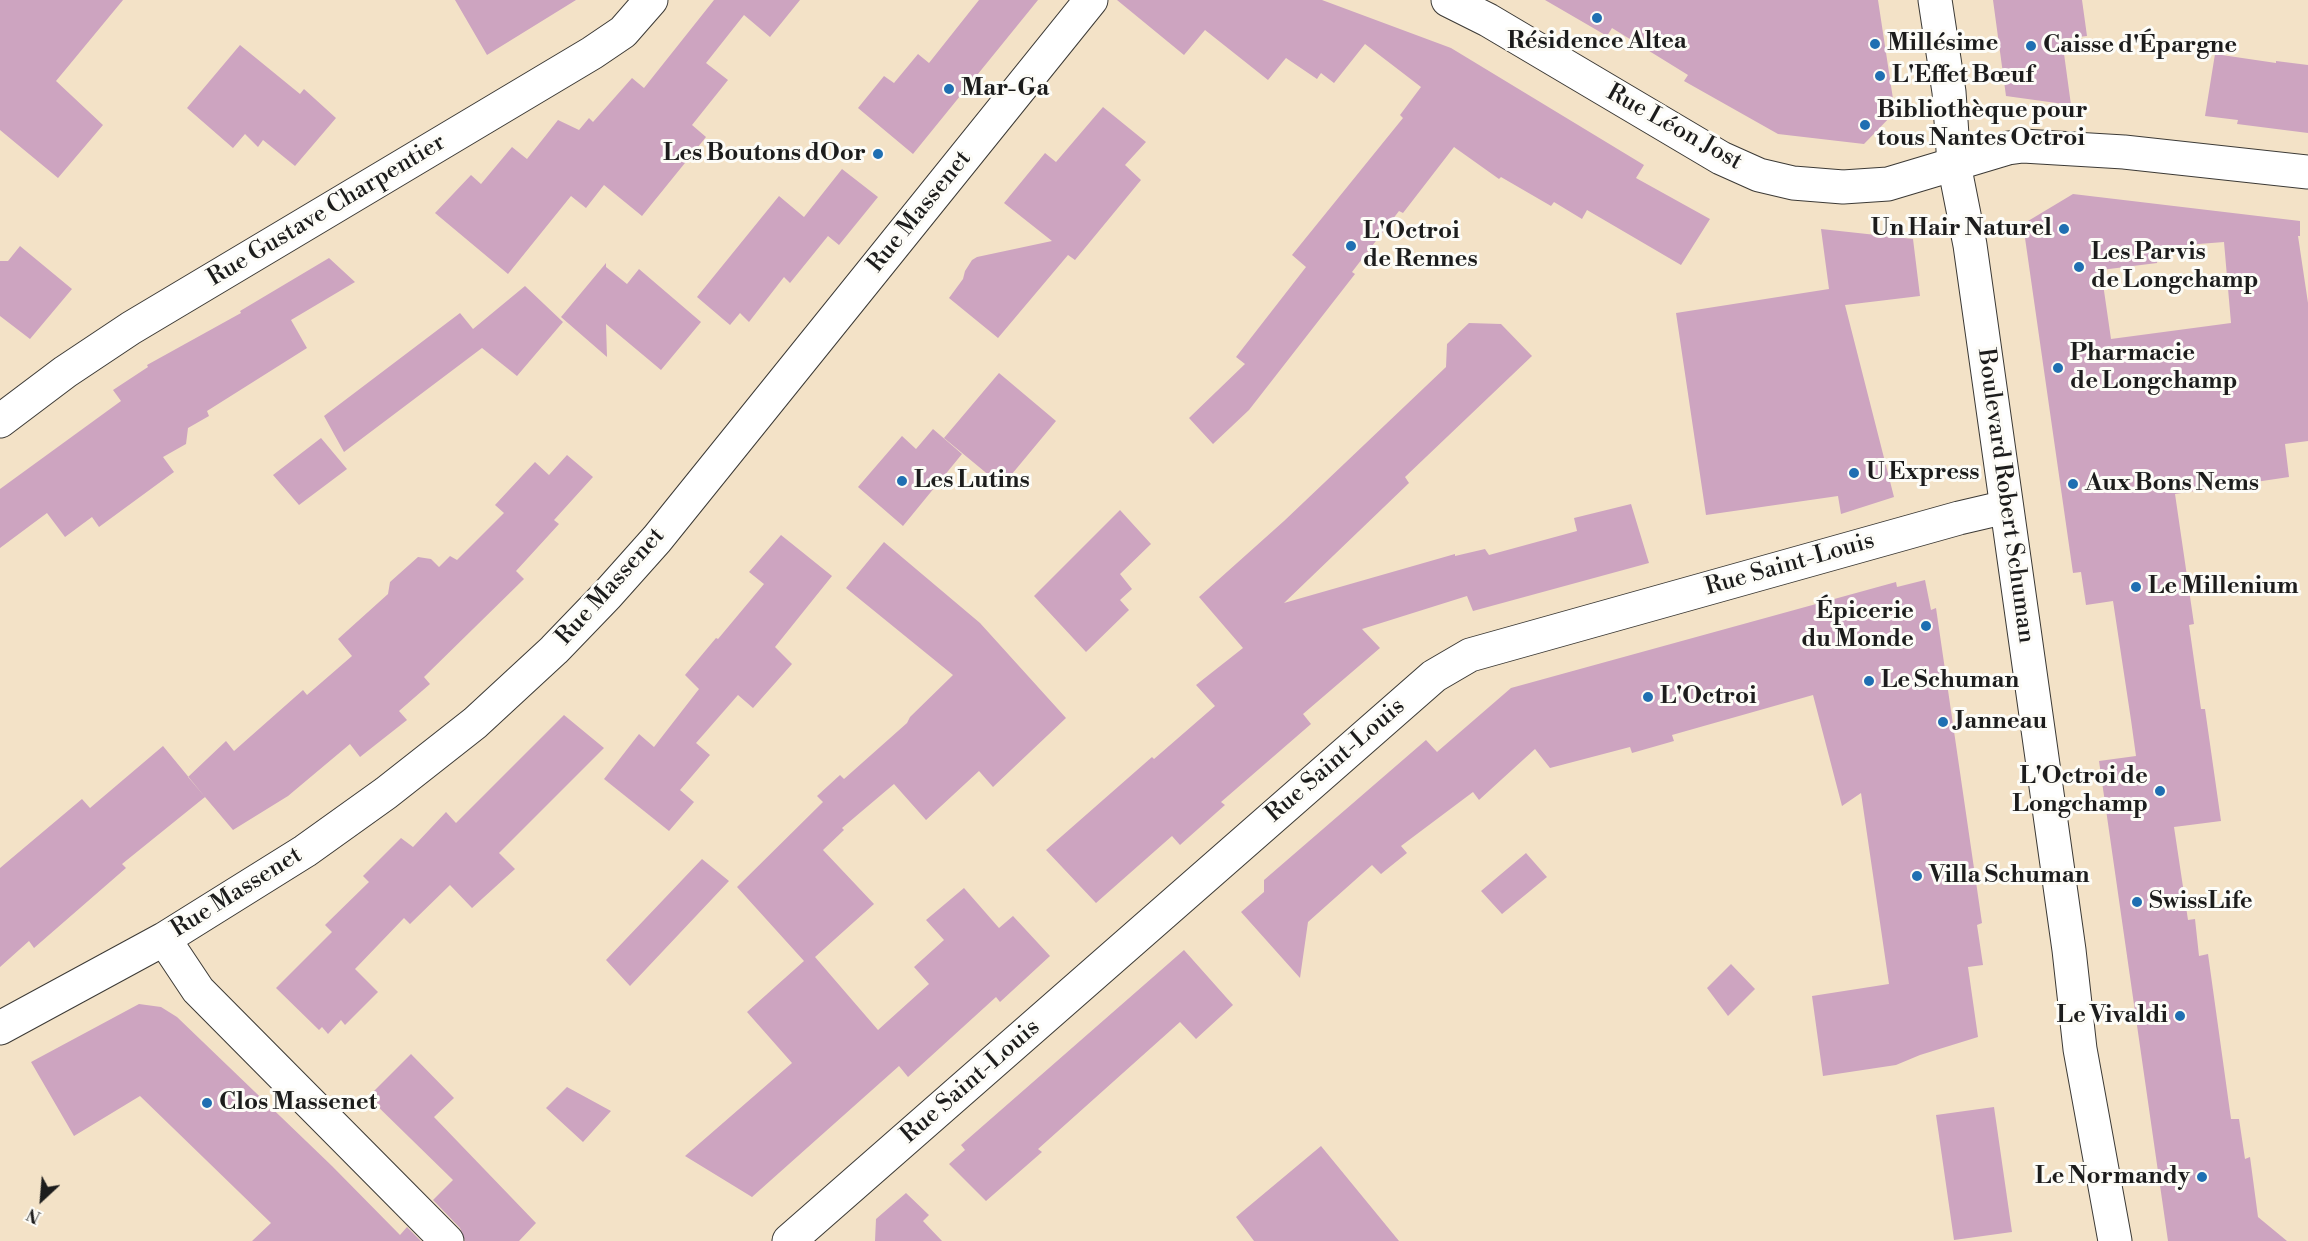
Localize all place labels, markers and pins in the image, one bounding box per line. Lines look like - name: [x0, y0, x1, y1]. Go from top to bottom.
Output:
- marker: Résidence Altea: [1590, 11, 1604, 25]
- place label: Résidence Altea: [1507, 28, 1687, 56]
- place label: Millésime: [1887, 30, 1998, 58]
- place label: Caisse d'Épargne: [2043, 32, 2237, 60]
- marker: Millésime: [1868, 37, 1882, 51]
- marker: Caisse d'Épargne: [2024, 39, 2038, 53]
- place label: L'Effet Bœuf: [1892, 62, 2034, 90]
- marker: L'Effet Bœuf: [1873, 69, 1887, 83]
- place label: Mar-Ga: [961, 75, 1049, 103]
- marker: Mar-Ga: [942, 82, 956, 96]
- place label: Bibliothèque pour tous Nantes Octroi: [1877, 97, 2088, 153]
- marker: Bibliothèque pour tous Nantes Octroi: [1858, 118, 1872, 132]
- place label: Les Boutons dOor: [663, 140, 866, 168]
- marker: Les Boutons dOor: [871, 147, 885, 161]
- place label: Un Hair Naturel: [1871, 215, 2052, 243]
- place label: L'Octroi de Rennes: [1363, 218, 1478, 274]
- marker: Un Hair Naturel: [2057, 222, 2071, 236]
- marker: L'Octroi de Rennes: [1344, 239, 1358, 253]
- place label: Les Parvis de Longchamp: [2091, 239, 2259, 295]
- marker: Les Parvis de Longchamp: [2072, 260, 2086, 274]
- place label: Pharmacie de Longchamp: [2070, 340, 2238, 396]
- marker: Pharmacie de Longchamp: [2051, 361, 2065, 375]
- place label: U Express: [1866, 459, 1980, 487]
- marker: U Express: [1847, 466, 1861, 480]
- place label: Les Lutins: [914, 467, 1030, 495]
- place label: Aux Bons Nems: [2085, 470, 2259, 498]
- marker: Les Lutins: [895, 474, 909, 488]
- marker: Aux Bons Nems: [2066, 477, 2080, 491]
- place label: Le Millenium: [2148, 573, 2299, 601]
- marker: Le Millenium: [2129, 580, 2143, 594]
- place label: Épicerie du Monde: [1801, 598, 1914, 654]
- marker: Épicerie du Monde: [1919, 619, 1933, 633]
- place label: Le Schuman: [1881, 667, 2019, 695]
- marker: Le Schuman: [1862, 674, 1876, 688]
- place label: L'Octroi: [1660, 683, 1757, 711]
- marker: L'Octroi: [1641, 690, 1655, 704]
- place label: Janneau: [1955, 708, 2047, 736]
- marker: Janneau: [1936, 715, 1950, 729]
- place label: L'Octroi de Longchamp: [2012, 763, 2148, 819]
- marker: L'Octroi de Longchamp: [2153, 784, 2167, 798]
- place label: Villa Schuman: [1929, 862, 2089, 890]
- marker: Villa Schuman: [1910, 869, 1924, 883]
- place label: SwissLife: [2149, 888, 2253, 916]
- marker: SwissLife: [2130, 895, 2144, 909]
- place label: Le Vivaldi: [2057, 1002, 2168, 1030]
- marker: Le Vivaldi: [2173, 1009, 2187, 1023]
- place label: Clos Massenet: [219, 1089, 377, 1117]
- marker: Clos Massenet: [200, 1096, 214, 1110]
- place label: Le Normandy: [2035, 1163, 2190, 1191]
- marker: Le Normandy: [2195, 1170, 2209, 1184]

